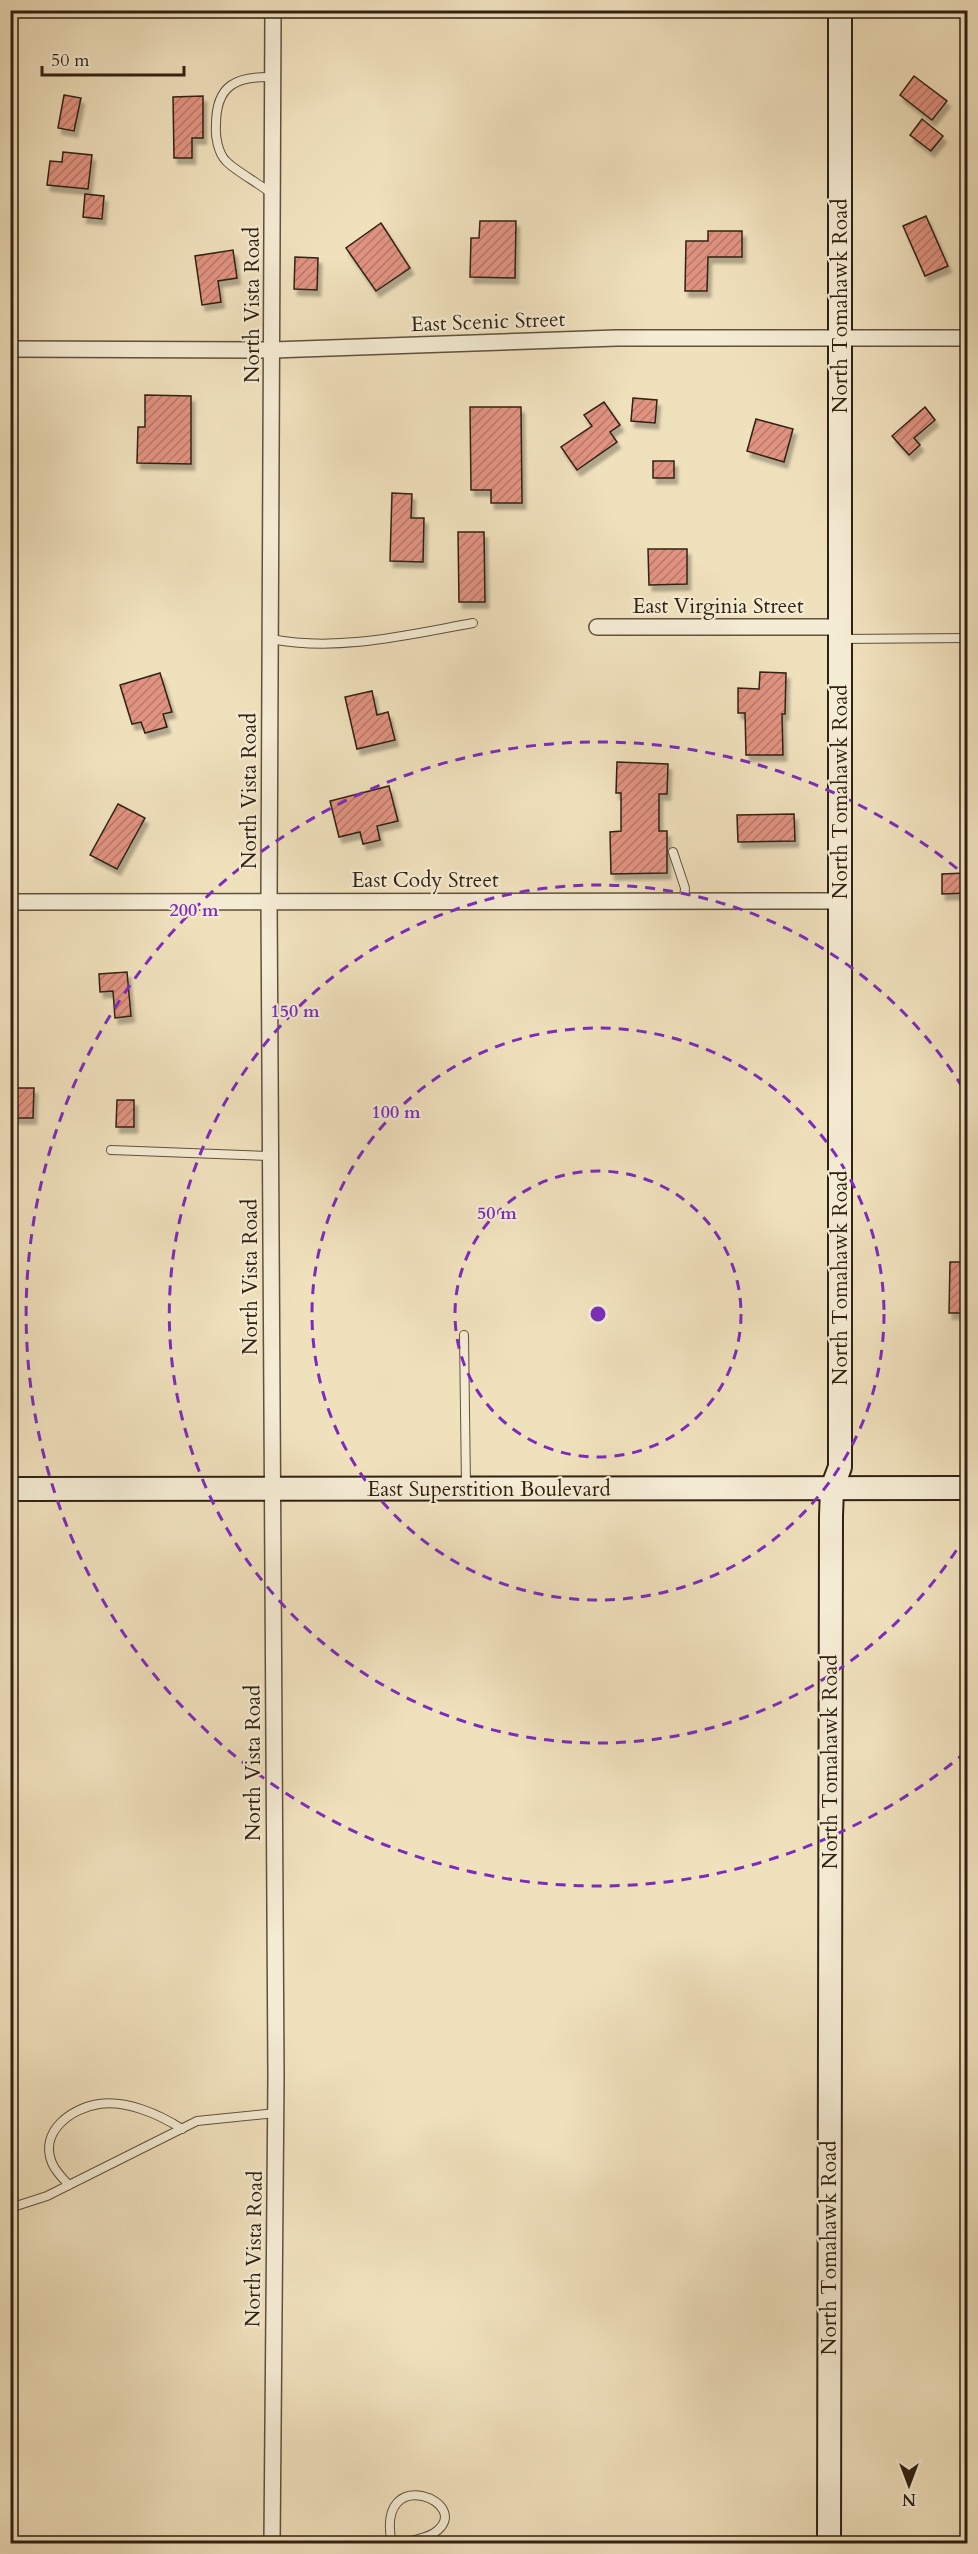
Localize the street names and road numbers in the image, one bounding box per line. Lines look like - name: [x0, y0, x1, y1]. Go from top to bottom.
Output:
- street label: North Tomahawk Road: [826, 199, 855, 413]
- street label: North Vista Road: [238, 227, 267, 383]
- street label: East Scenic Street: [410, 305, 566, 339]
- street label: East Virginia Street: [632, 592, 804, 621]
- street label: North Tomahawk Road: [826, 685, 855, 899]
- street label: North Vista Road: [235, 713, 264, 869]
- street label: East Cody Street: [351, 866, 499, 895]
- street label: North Tomahawk Road: [826, 1171, 855, 1385]
- street label: North Vista Road: [236, 1199, 265, 1355]
- street label: East Superstition Boulevard: [367, 1475, 611, 1504]
- street label: North Tomahawk Road: [816, 1655, 845, 1869]
- street label: North Vista Road: [239, 1685, 268, 1841]
- street label: North Tomahawk Road: [815, 2141, 844, 2355]
- street label: North Vista Road: [238, 2170, 270, 2328]

